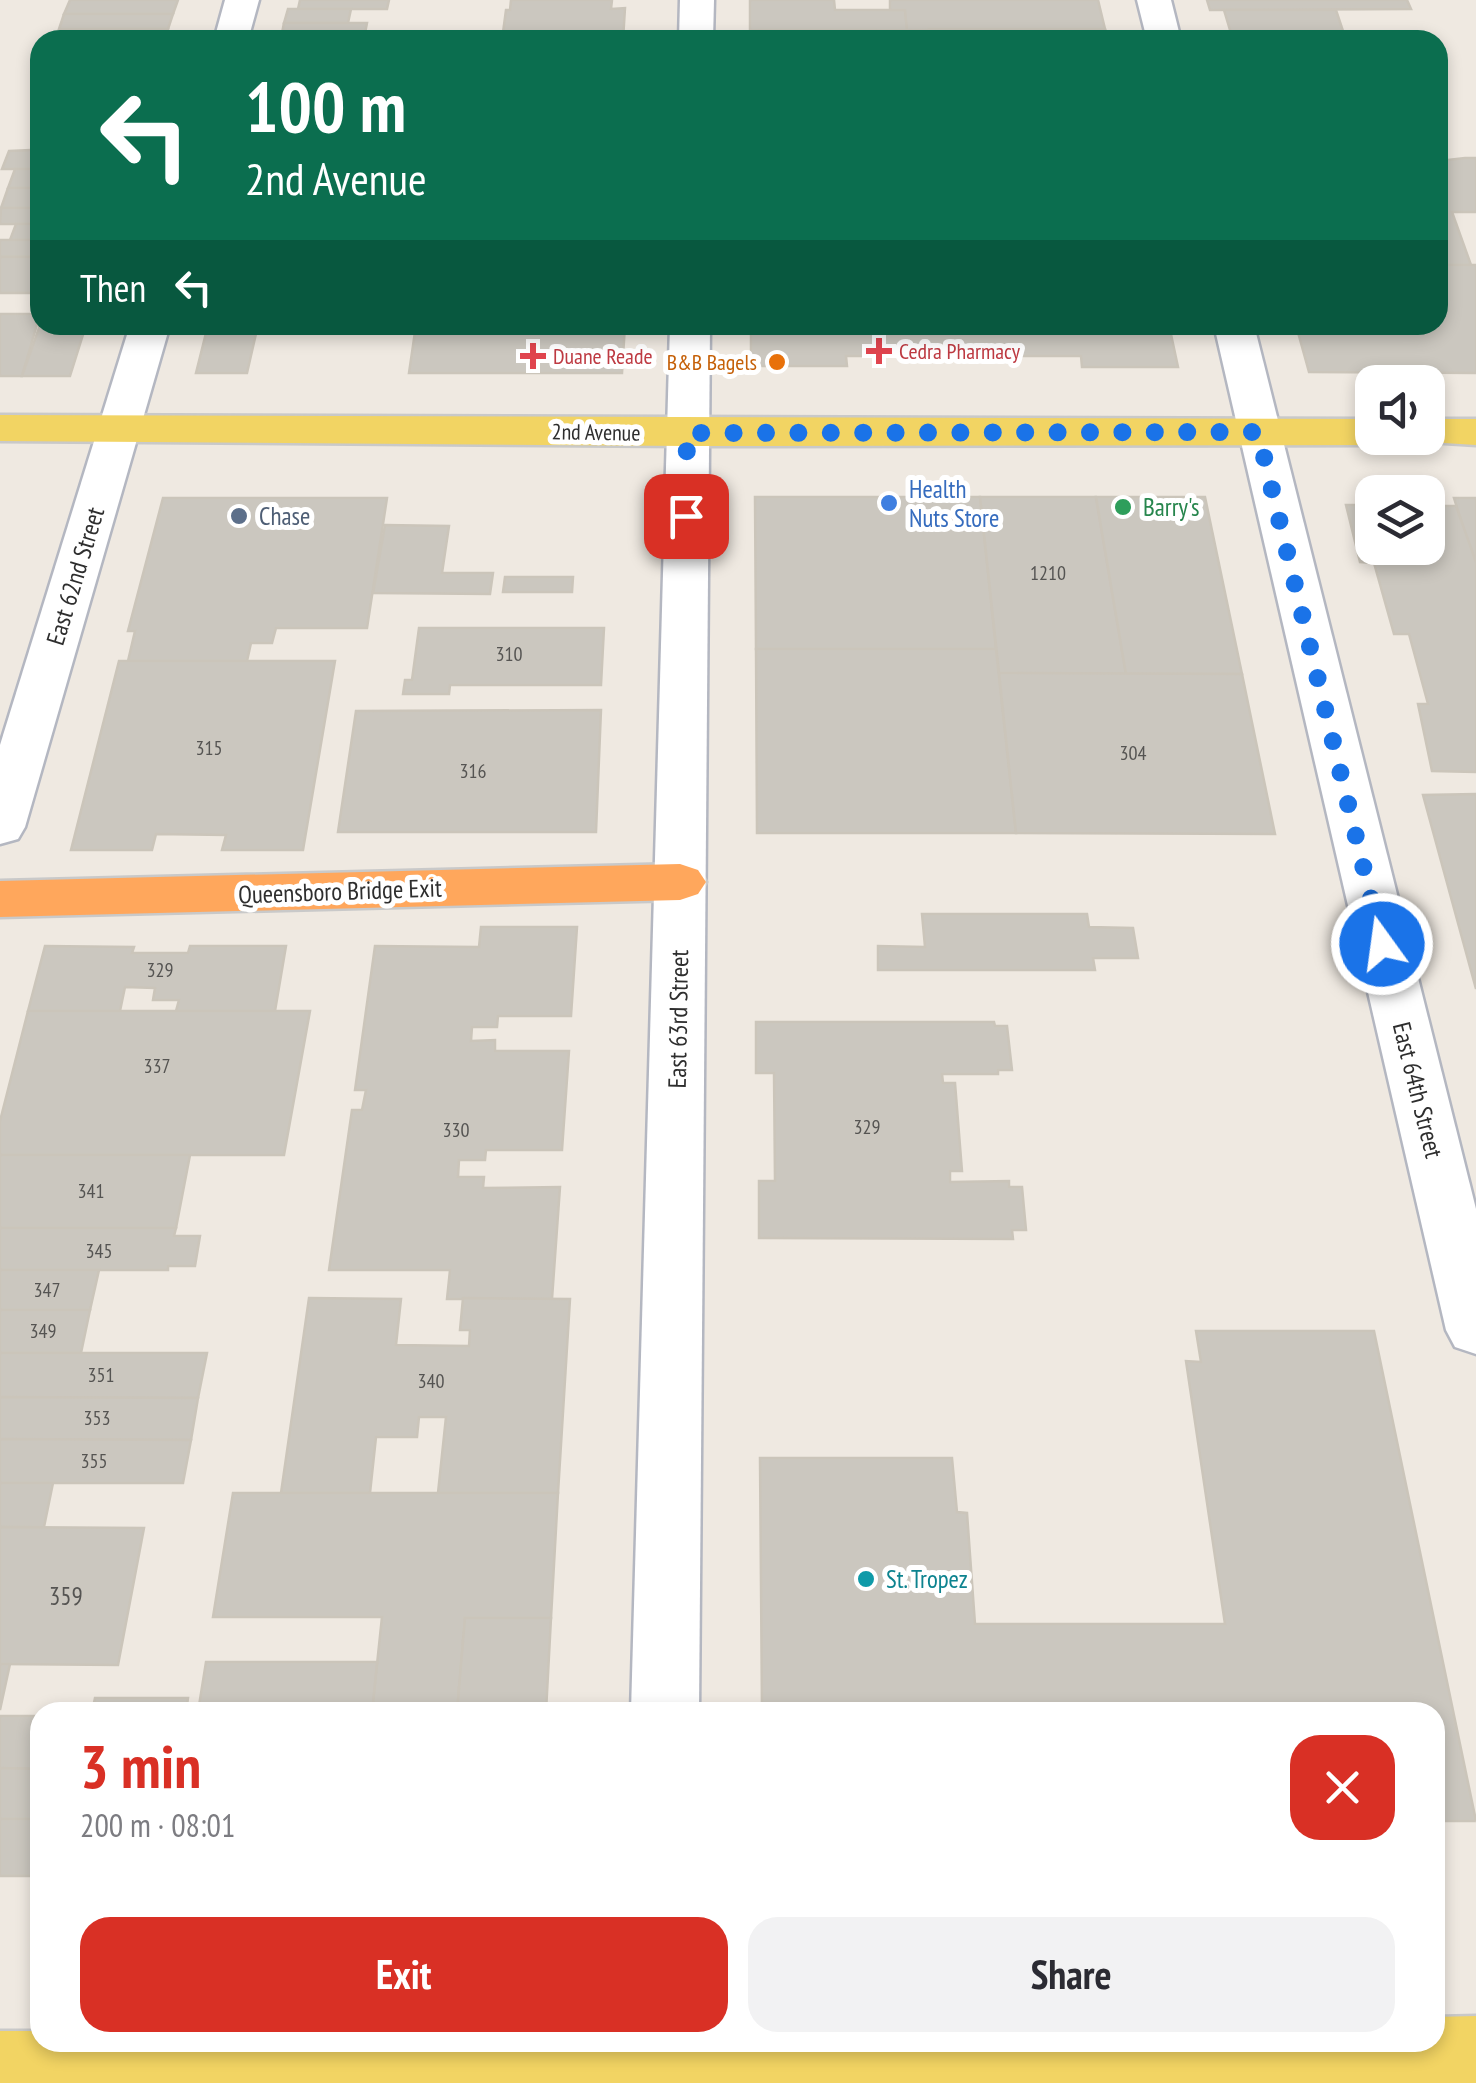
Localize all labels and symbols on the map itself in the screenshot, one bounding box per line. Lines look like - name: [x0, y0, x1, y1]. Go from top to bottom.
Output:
- place label: Cedra Pharmacy: [899, 337, 1021, 365]
- marker: Cedra Pharmacy: [868, 340, 890, 362]
- place label: Duane Reade: [553, 342, 653, 370]
- marker: Duane Reade: [522, 345, 544, 367]
- place label: B&B Bagels: [667, 348, 757, 376]
- marker: B&B Bagels: [766, 351, 788, 373]
- street label: 2nd Avenue: [551, 417, 641, 447]
- place label: Health Nuts Store: [909, 473, 999, 534]
- pin: [644, 474, 729, 559]
- place label: Barry's: [1143, 491, 1200, 523]
- marker: Health Nuts Store: [878, 492, 900, 514]
- marker: Barry's: [1112, 496, 1134, 518]
- place label: Chase: [259, 500, 310, 532]
- street label: East 62nd Street: [39, 503, 111, 649]
- marker: Chase: [228, 505, 250, 527]
- house number: 1210: [1030, 560, 1066, 586]
- house number: 310: [496, 641, 523, 667]
- house number: 315: [196, 735, 223, 761]
- house number: 304: [1120, 740, 1147, 766]
- house number: 316: [460, 758, 487, 784]
- street label: Queensboro Bridge Exit: [238, 871, 442, 911]
- position arrow: [1330, 892, 1434, 996]
- street label: East 63rd Street: [661, 949, 695, 1089]
- house number: 329: [147, 957, 174, 983]
- street label: East 64th Street: [1386, 1019, 1450, 1161]
- house number: 337: [144, 1053, 171, 1079]
- house number: 329: [854, 1114, 881, 1140]
- house number: 330: [443, 1117, 470, 1143]
- house number: 341: [78, 1178, 105, 1204]
- house number: 345: [86, 1238, 113, 1264]
- house number: 347: [34, 1277, 61, 1303]
- house number: 349: [30, 1318, 57, 1344]
- house number: 351: [88, 1362, 115, 1388]
- house number: 340: [418, 1368, 445, 1394]
- house number: 353: [84, 1405, 111, 1431]
- house number: 355: [81, 1448, 108, 1474]
- place label: St. Tropez: [886, 1563, 968, 1595]
- marker: St. Tropez: [855, 1568, 877, 1590]
- house number: 359: [49, 1580, 83, 1612]

